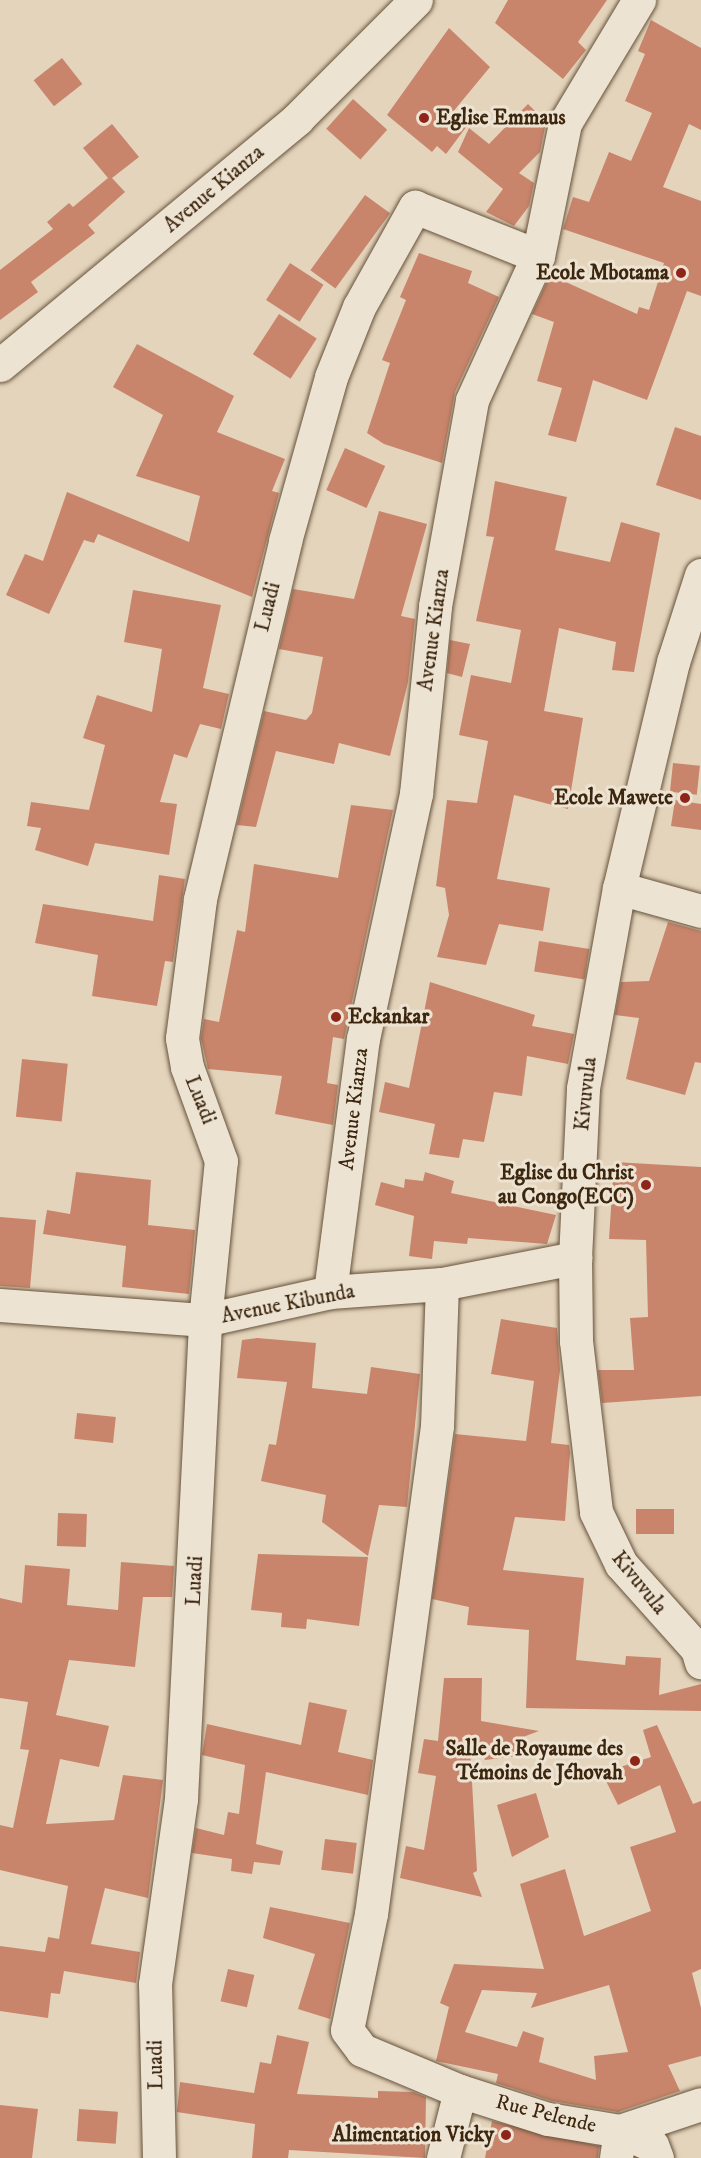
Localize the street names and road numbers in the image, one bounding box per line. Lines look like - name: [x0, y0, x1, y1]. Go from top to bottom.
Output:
- street label: Avenue Kianza: [159, 140, 269, 238]
- street label: Avenue Kianza: [413, 567, 455, 693]
- street label: Luadi: [250, 580, 286, 634]
- street label: Avenue Kianza: [334, 1046, 374, 1172]
- street label: Kivuvula: [570, 1056, 602, 1132]
- street label: Luadi: [179, 1072, 221, 1128]
- street label: Avenue Kibunda: [219, 1279, 357, 1329]
- street label: Kivuvula: [606, 1546, 672, 1620]
- street label: Luadi: [181, 1555, 209, 1607]
- street label: Luadi: [143, 2040, 169, 2090]
- street label: Rue Pelende: [493, 2089, 599, 2139]

